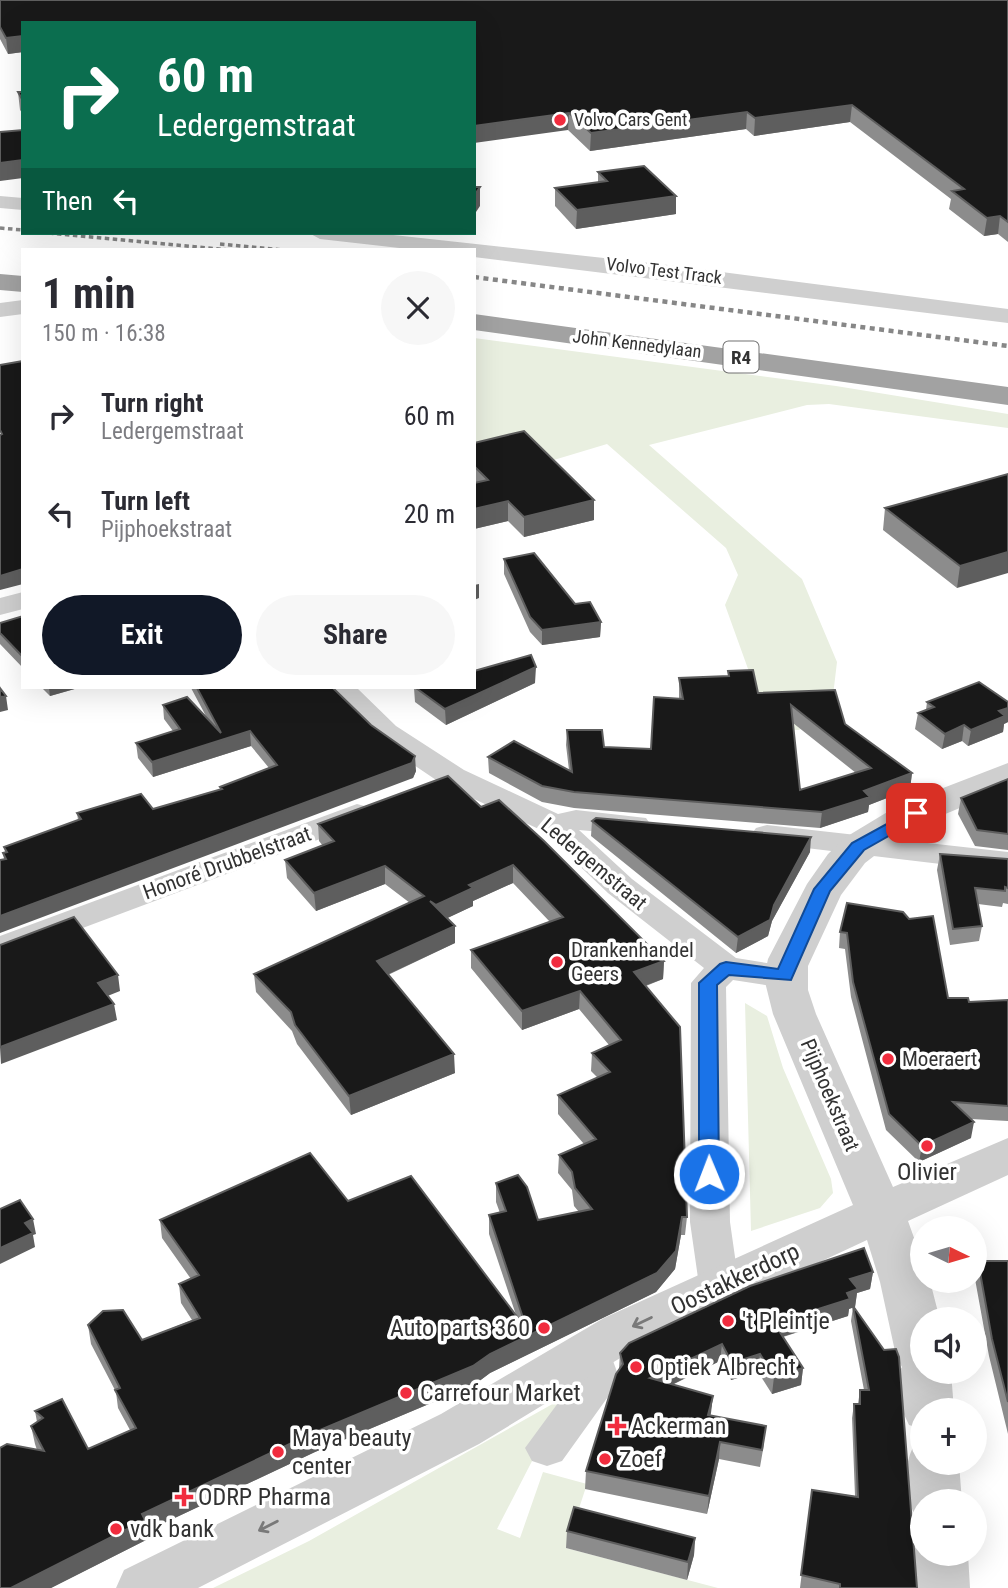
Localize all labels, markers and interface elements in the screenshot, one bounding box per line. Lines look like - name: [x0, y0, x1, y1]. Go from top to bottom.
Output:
- text: 60 m: [157, 47, 254, 104]
- icon: right: [42, 49, 133, 140]
- text: Ledergemstraat: [157, 106, 356, 144]
- place label: Volvo Cars Gent: [574, 109, 687, 130]
- marker: Volvo Cars Gent: [552, 112, 568, 128]
- icon: left: [107, 182, 145, 220]
- text: Then: [42, 186, 93, 216]
- street label: Volvo Test Track: [605, 253, 723, 288]
- text: 1 min: [42, 269, 135, 318]
- button: close: [381, 271, 455, 345]
- text: 150 m · 16:38: [42, 320, 166, 347]
- street label: John Kennedylaan: [571, 325, 703, 362]
- road number: R4: [724, 342, 758, 372]
- text: Turn right: [101, 388, 203, 418]
- icon: right: [42, 397, 80, 435]
- text: 60 m: [404, 401, 455, 431]
- text: Ledergemstraat: [101, 418, 244, 445]
- text: Turn left: [101, 486, 190, 516]
- icon: left: [42, 495, 80, 533]
- text: 20 m: [404, 499, 455, 529]
- text: Pijphoekstraat: [101, 516, 232, 543]
- button: Exit: [42, 595, 242, 675]
- button: Share: [256, 595, 455, 675]
- pin: [886, 783, 946, 843]
- icon: arrive: [897, 794, 935, 832]
- street label: Ledergemstraat: [536, 813, 652, 915]
- street label: Honoré Drubbelstraat: [140, 821, 314, 905]
- place label: Drankenhandel Geers: [571, 938, 694, 986]
- marker: Drankenhandel Geers: [549, 954, 565, 970]
- street label: Pijphoekstraat: [796, 1035, 864, 1155]
- place label: Moeraert: [902, 1047, 977, 1071]
- marker: Moeraert: [880, 1051, 896, 1067]
- position arrow: [672, 1137, 746, 1211]
- marker: Olivier: [919, 1138, 935, 1154]
- place label: Olivier: [897, 1158, 957, 1186]
- north arrow: [910, 1216, 987, 1293]
- map controls: [910, 1216, 987, 1566]
- street label: Oostakkerdorp: [666, 1237, 804, 1321]
- place label: 't Pleintje: [742, 1307, 830, 1335]
- button: sound: [910, 1307, 987, 1384]
- marker: 't Pleintje: [720, 1313, 736, 1329]
- place label: Auto parts 360: [390, 1314, 530, 1342]
- one-way arrow: [632, 1316, 653, 1329]
- marker: Auto parts 360: [536, 1320, 552, 1336]
- place label: Optiek Albrecht: [650, 1353, 796, 1381]
- marker: Optiek Albrecht: [628, 1359, 644, 1375]
- place label: Carrefour Market: [420, 1379, 581, 1407]
- marker: Carrefour Market: [398, 1385, 414, 1401]
- button: +: [910, 1398, 987, 1475]
- place label: Ackerman: [631, 1412, 726, 1440]
- marker: Ackerman: [609, 1418, 625, 1434]
- place label: Maya beauty center: [292, 1424, 412, 1480]
- marker: Maya beauty center: [270, 1444, 286, 1460]
- place label: Zoef: [619, 1445, 663, 1473]
- marker: Zoef: [597, 1451, 613, 1467]
- place label: ODRP Pharma: [198, 1483, 331, 1511]
- marker: ODRP Pharma: [176, 1489, 192, 1505]
- button: −: [910, 1489, 987, 1566]
- place label: vdk bank: [130, 1515, 214, 1543]
- one-way arrow: [258, 1519, 279, 1533]
- marker: vdk bank: [108, 1521, 124, 1537]

